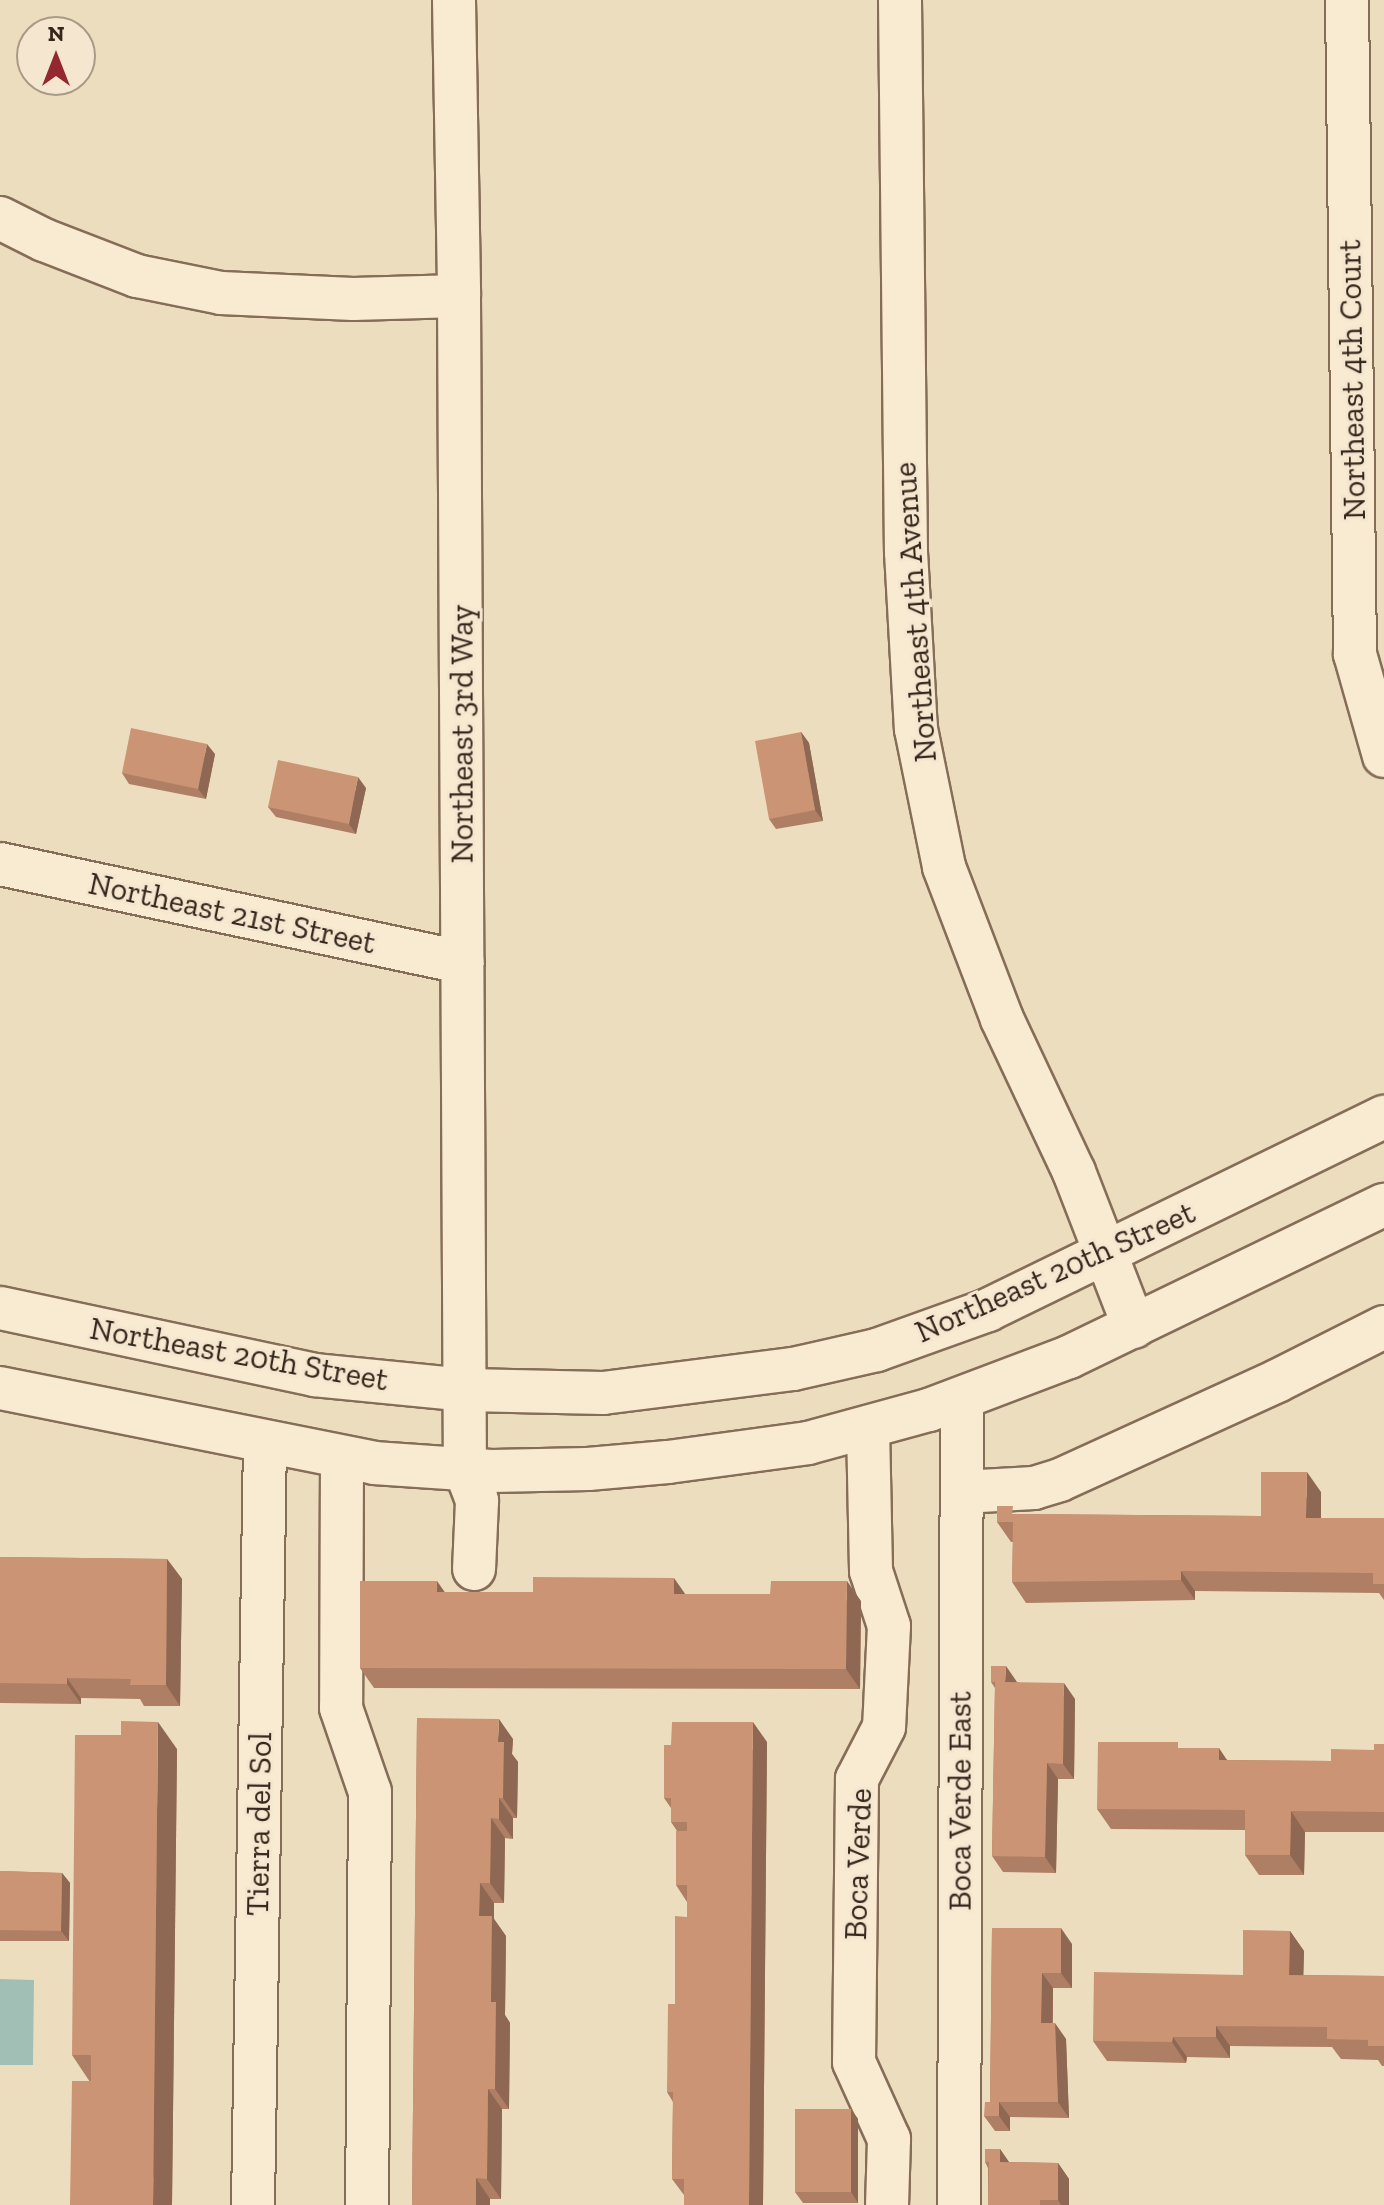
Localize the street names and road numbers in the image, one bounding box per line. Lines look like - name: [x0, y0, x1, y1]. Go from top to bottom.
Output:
- street label: Northeast 4th Court: [1330, 239, 1374, 521]
- street label: Northeast 4th Avenue: [885, 460, 945, 764]
- street label: Northeast 3rd Way: [443, 604, 481, 864]
- street label: Northeast 21st Street: [85, 864, 379, 962]
- street label: Northeast 20th Street: [909, 1193, 1201, 1351]
- street label: Northeast 20th Street: [87, 1309, 391, 1399]
- street label: Boca Verde East: [941, 1691, 979, 1911]
- street label: Tierra del Sol: [238, 1732, 280, 1916]
- street label: Boca Verde: [836, 1787, 880, 1941]

